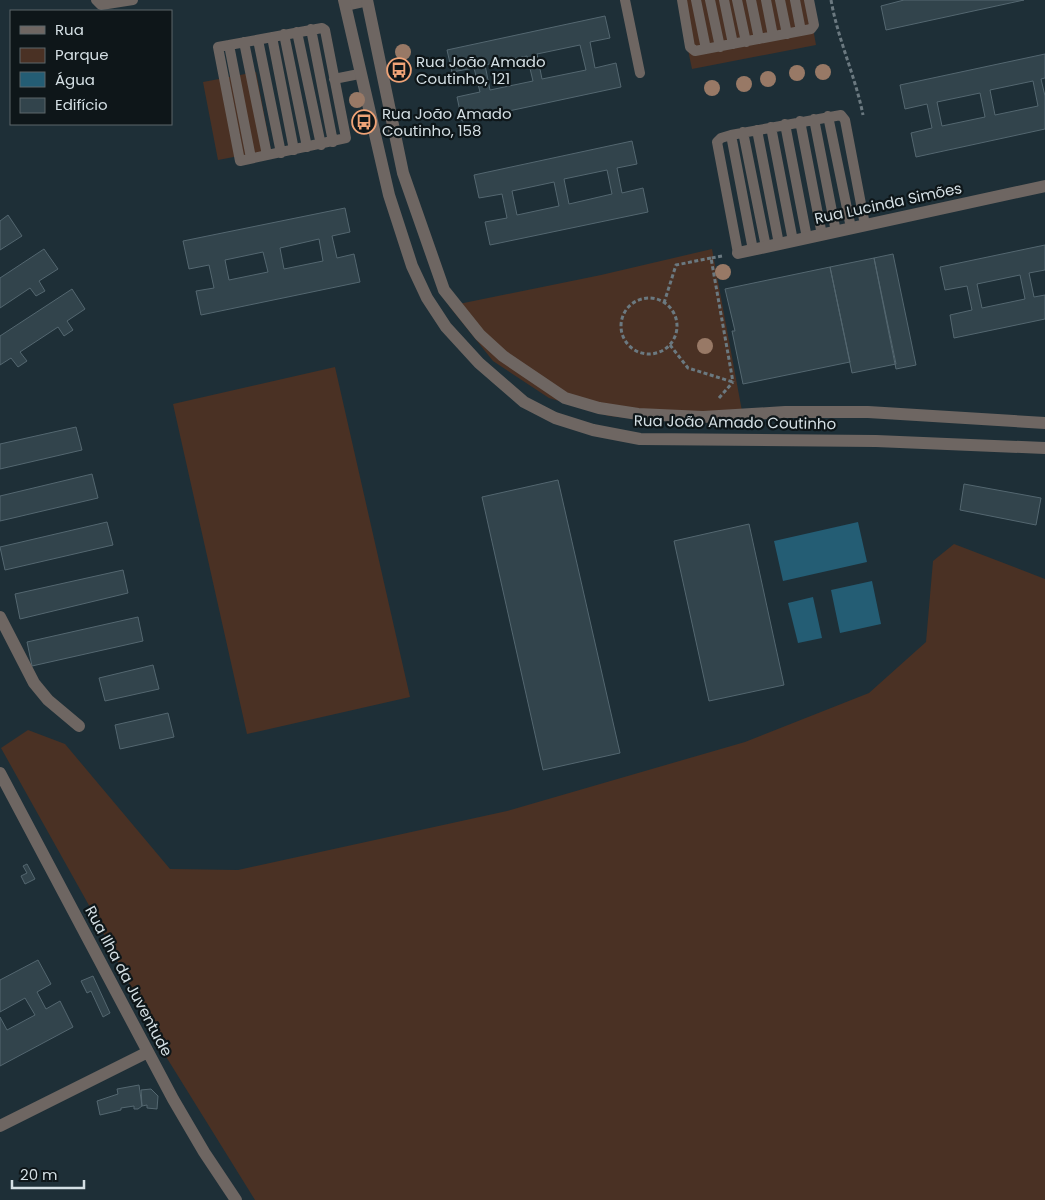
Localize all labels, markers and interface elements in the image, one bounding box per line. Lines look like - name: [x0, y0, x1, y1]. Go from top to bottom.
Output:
- legend: [10, 10, 172, 125]
- text: Rua: [55, 19, 84, 40]
- text: Parque: [55, 44, 108, 65]
- place label: Rua João Amado Coutinho, 121: [416, 51, 546, 89]
- bus stop icon: Rua João Amado Coutinho, 121: [386, 57, 412, 83]
- text: Água: [55, 69, 95, 90]
- text: Edifício: [55, 94, 108, 115]
- place label: Rua João Amado Coutinho, 158: [382, 103, 512, 141]
- bus stop icon: Rua João Amado Coutinho, 158: [351, 109, 377, 135]
- street label: Rua Lucinda Simões: [812, 177, 964, 229]
- street label: Rua João Amado Coutinho: [634, 410, 836, 434]
- street label: Rua Ilha da Juventude: [80, 902, 178, 1060]
- scale bar: [12, 1158, 85, 1190]
- text: 20 m: [20, 1164, 58, 1185]

